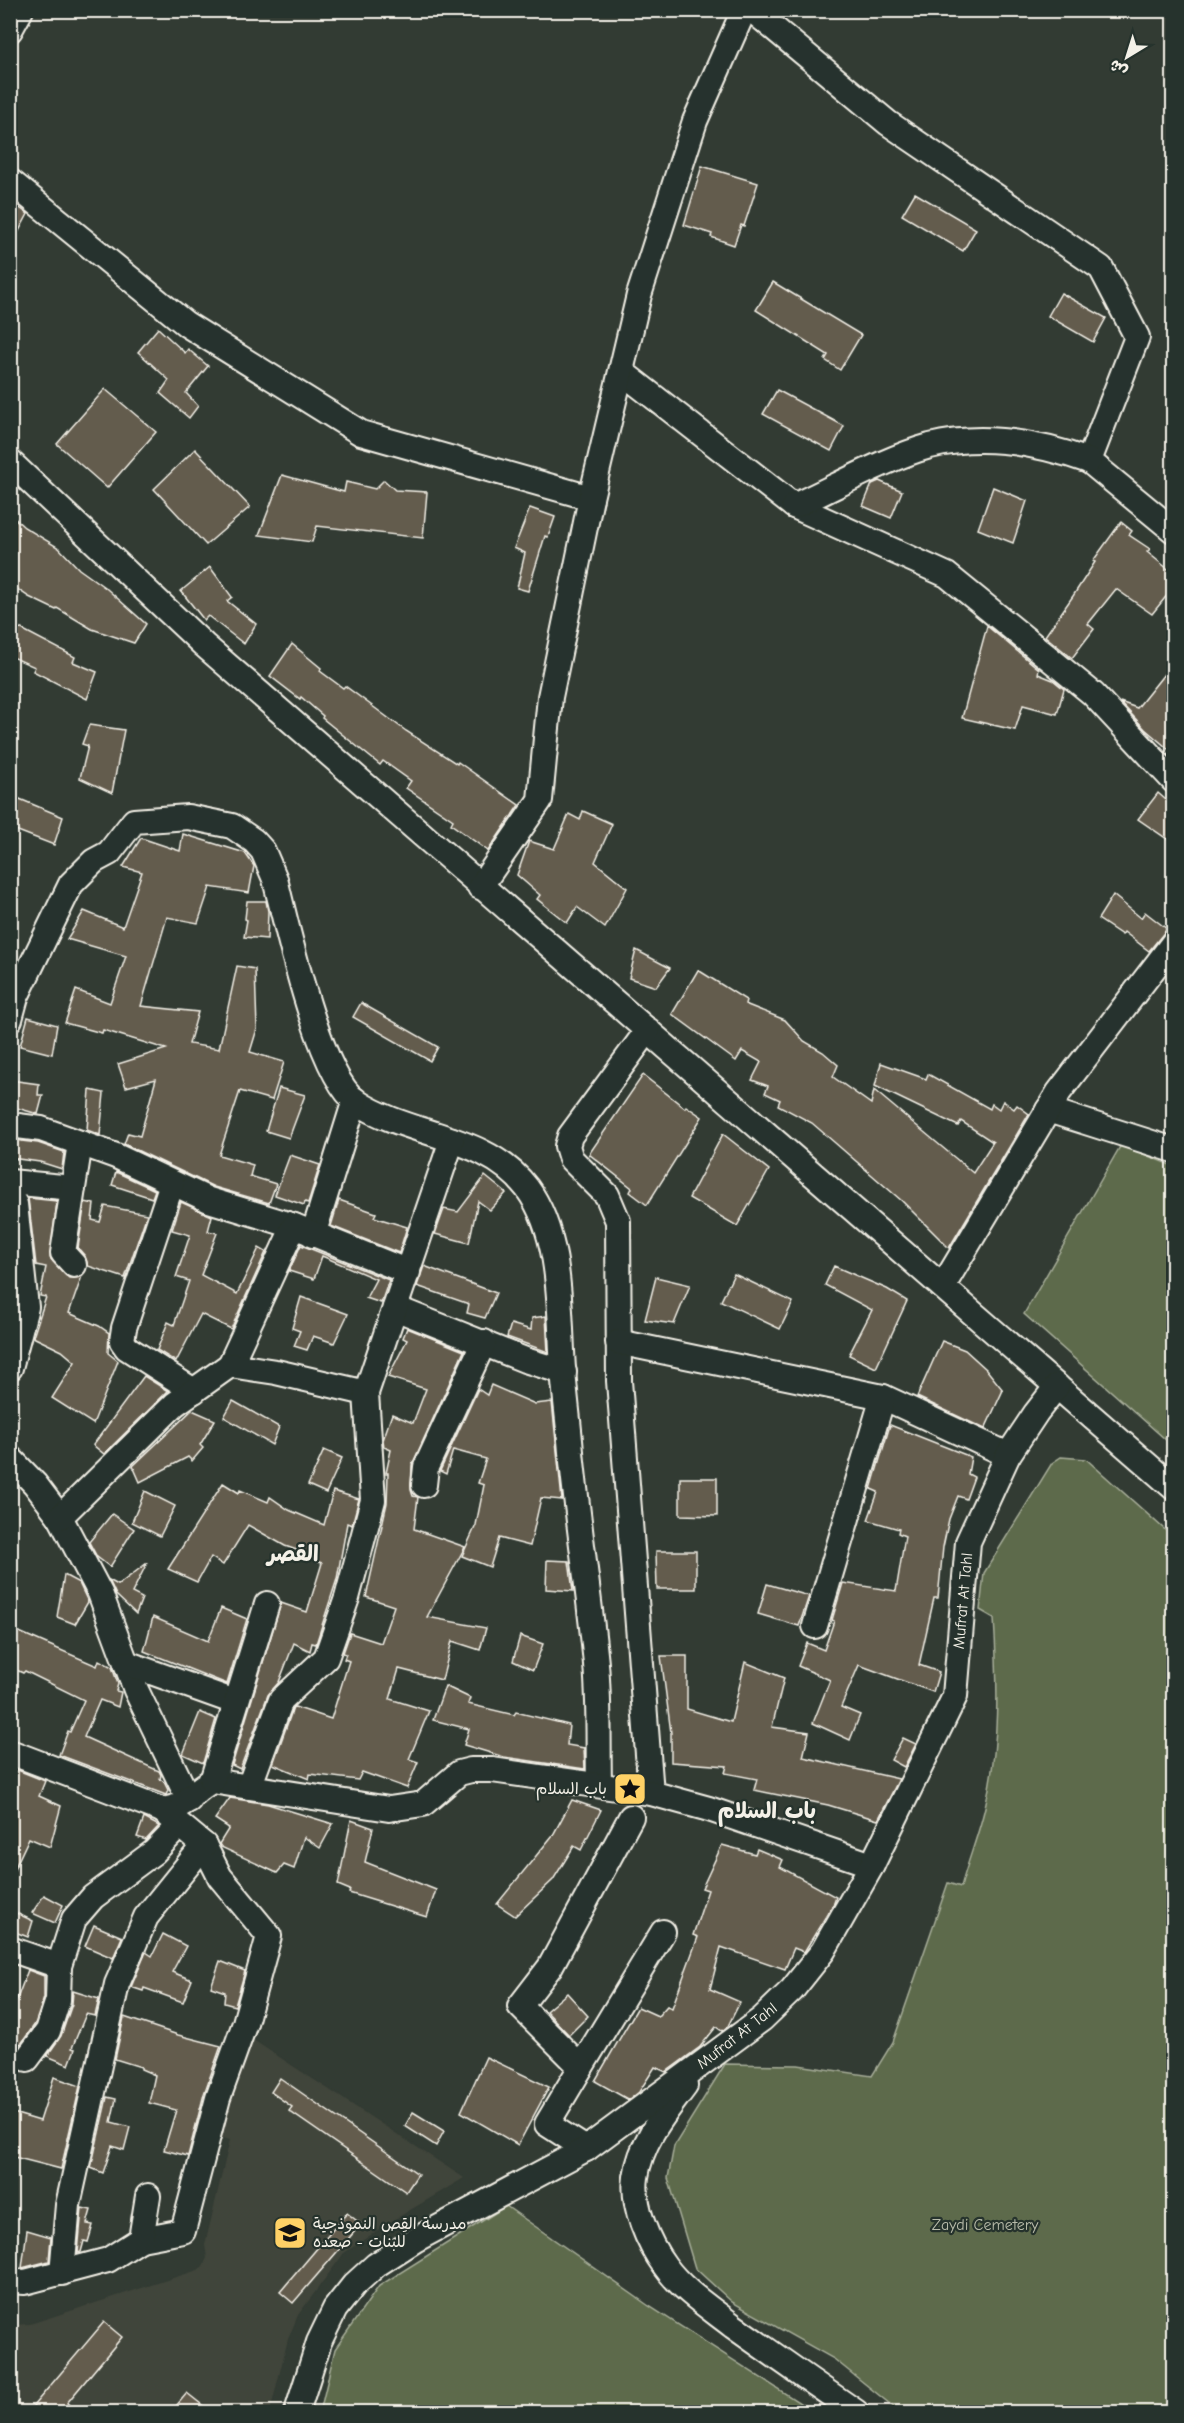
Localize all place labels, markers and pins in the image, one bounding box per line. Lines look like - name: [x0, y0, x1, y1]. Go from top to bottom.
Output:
- place icon: باب السلام: [612, 1771, 648, 1807]
- place label: باب السلام: [536, 1780, 607, 1801]
- school or university icon: مدرسة القِص النموذجية للبنات - صعده: [272, 2215, 308, 2251]
- place label: مدرسة القِص النموذجية للبنات - صعده: [313, 2215, 467, 2251]

